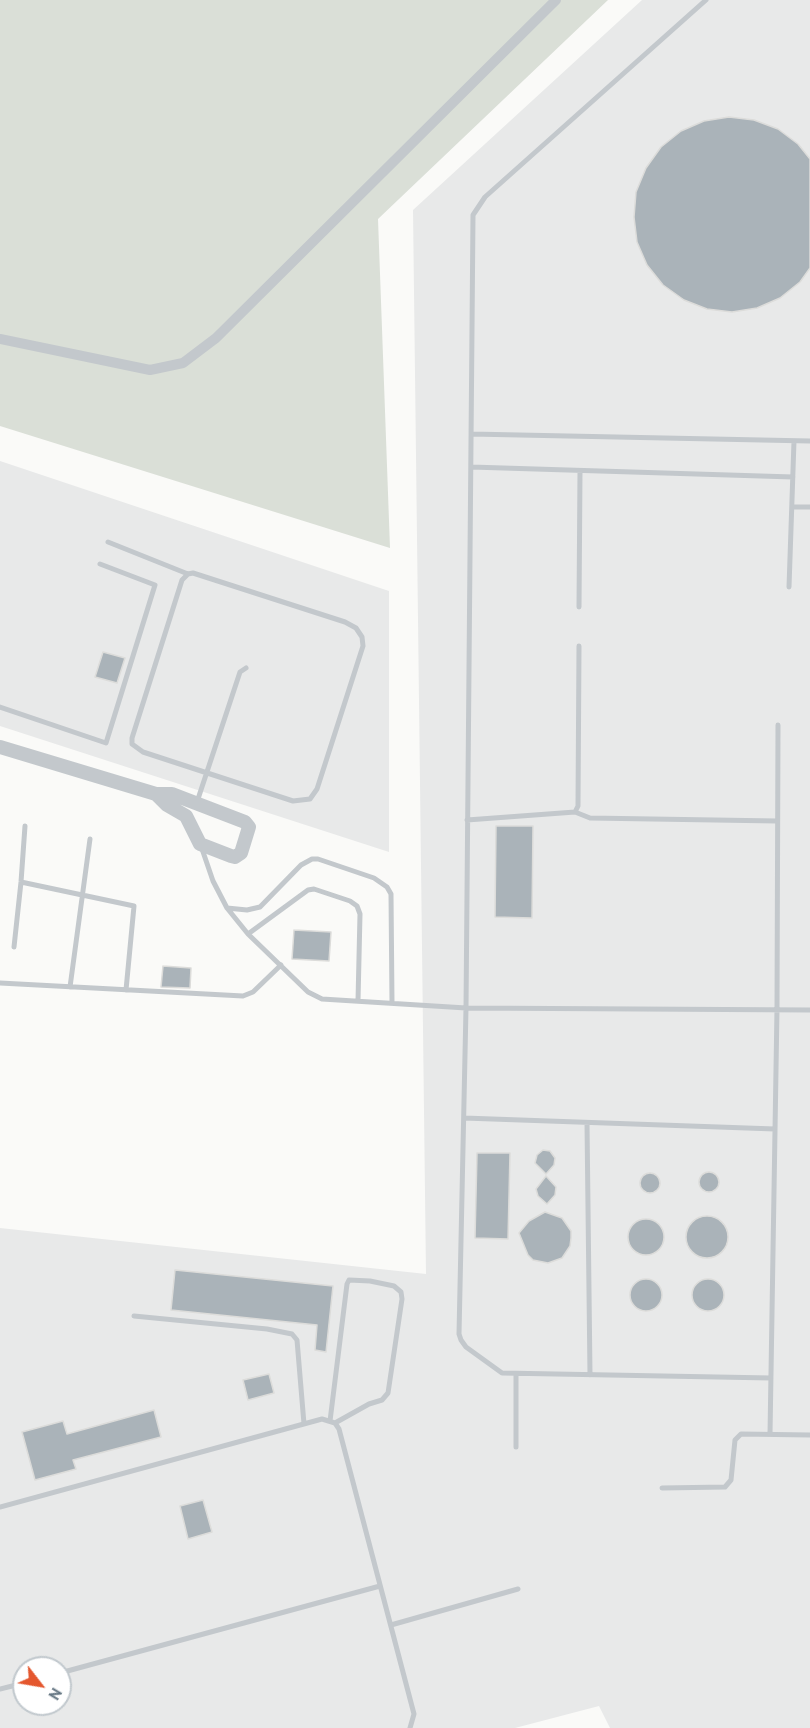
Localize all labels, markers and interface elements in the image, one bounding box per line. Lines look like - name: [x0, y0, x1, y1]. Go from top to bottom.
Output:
- north arrow: [12, 1656, 72, 1716]
- text: N: [44, 1685, 67, 1704]

